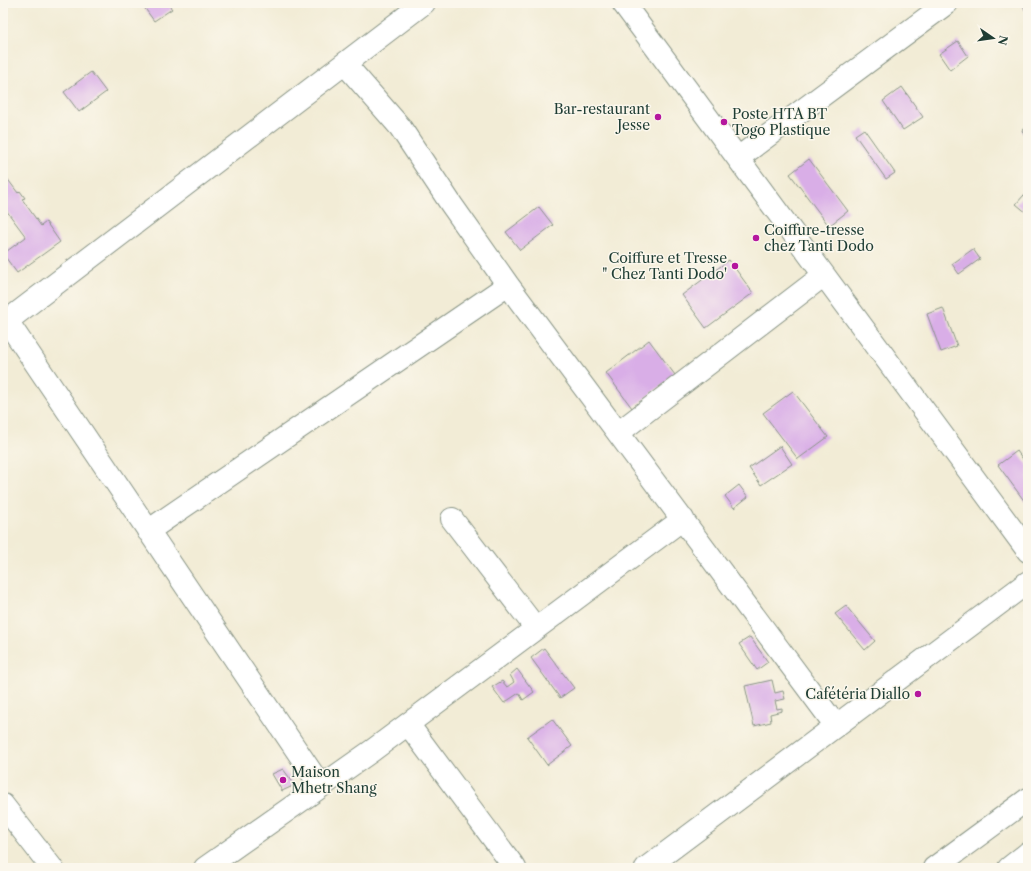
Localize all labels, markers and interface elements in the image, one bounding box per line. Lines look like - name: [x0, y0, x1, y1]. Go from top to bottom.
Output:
- north arrow: [973, 18, 1013, 58]
- text: N: [995, 34, 1011, 47]
- place label: Bar-restaurant Jesse: [554, 100, 650, 134]
- place label: Poste HTA BT Togo Plastique: [732, 105, 830, 139]
- marker: Bar-restaurant Jesse: [653, 112, 663, 122]
- marker: Poste HTA BT Togo Plastique: [719, 117, 729, 127]
- place label: Coiffure-tresse chez Tanti Dodo: [764, 221, 874, 255]
- marker: Coiffure-tresse chez Tanti Dodo: [751, 233, 761, 243]
- place label: Coiffure et Tresse " Chez Tanti Dodo': [602, 249, 727, 283]
- marker: Coiffure et Tresse " Chez Tanti Dodo': [730, 261, 740, 271]
- place label: Cafétéria Diallo: [805, 685, 910, 703]
- marker: Cafétéria Diallo: [913, 689, 923, 699]
- place label: Maison Mhetr Shang: [291, 763, 377, 797]
- marker: Maison Mhetr Shang: [278, 775, 288, 785]

